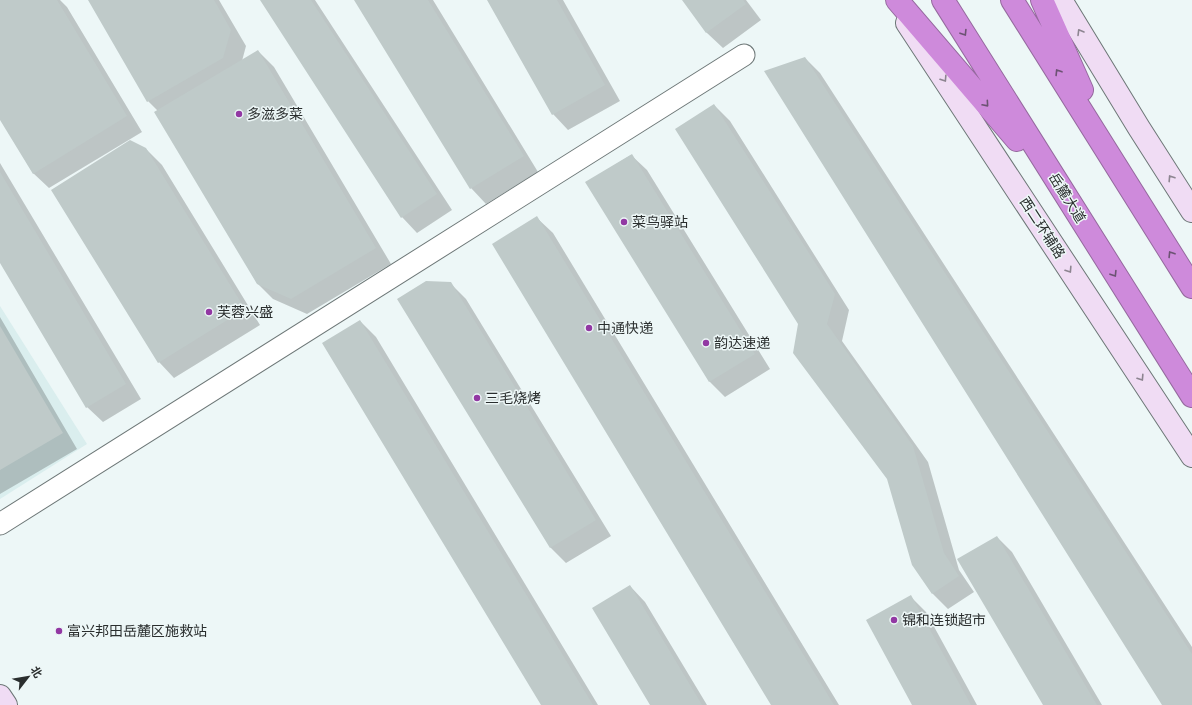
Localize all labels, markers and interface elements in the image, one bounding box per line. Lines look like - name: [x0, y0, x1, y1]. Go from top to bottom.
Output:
- one-way arrow: [959, 29, 966, 36]
- one-way arrow: [1078, 29, 1085, 36]
- one-way arrow: [1055, 69, 1063, 76]
- one-way arrow: [939, 75, 946, 82]
- one-way arrow: [982, 99, 989, 107]
- place label: 多滋多菜: [247, 104, 303, 125]
- marker: 多滋多菜: [234, 109, 244, 119]
- street label: 岳麓大道: [1043, 169, 1091, 227]
- one-way arrow: [1168, 175, 1176, 182]
- street label: 西二环辅路: [1014, 193, 1070, 263]
- place label: 菜鸟驿站: [632, 212, 688, 233]
- marker: 菜鸟驿站: [619, 217, 629, 227]
- one-way arrow: [1169, 251, 1176, 258]
- one-way arrow: [1065, 266, 1072, 273]
- one-way arrow: [1109, 270, 1117, 277]
- place label: 芙蓉兴盛: [217, 302, 273, 323]
- marker: 芙蓉兴盛: [204, 307, 214, 317]
- place label: 中通快递: [597, 318, 653, 339]
- marker: 中通快递: [584, 323, 594, 333]
- place label: 韵达速递: [714, 333, 770, 354]
- marker: 韵达速递: [701, 338, 711, 348]
- one-way arrow: [1136, 374, 1143, 381]
- place label: 三毛烧烤: [485, 388, 541, 409]
- marker: 三毛烧烤: [472, 393, 482, 403]
- place label: 锦和连锁超市: [902, 610, 986, 631]
- marker: 锦和连锁超市: [889, 615, 899, 625]
- place label: 富兴邦田岳麓区施救站: [67, 621, 207, 642]
- marker: 富兴邦田岳麓区施救站: [54, 626, 64, 636]
- north arrow: [8, 657, 48, 697]
- text: 北: [26, 663, 46, 681]

